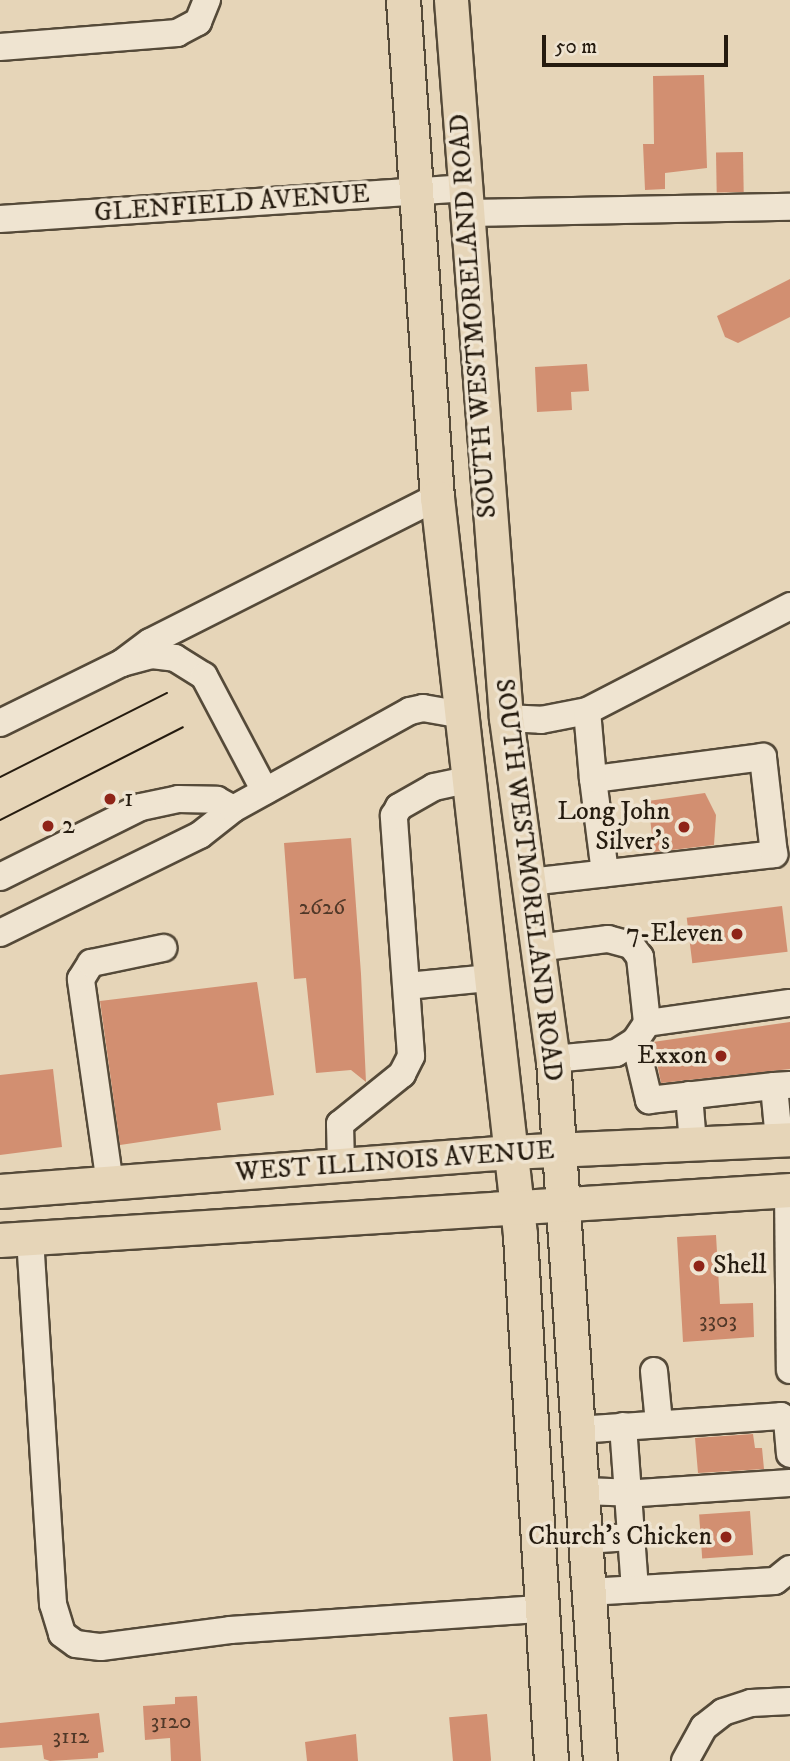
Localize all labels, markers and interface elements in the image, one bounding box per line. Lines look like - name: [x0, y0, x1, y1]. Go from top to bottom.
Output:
- scale bar: [545, 21, 730, 65]
- text: 50 m: [555, 34, 597, 60]
- street label: SOUTH WESTMORELAND ROAD: [444, 113, 504, 519]
- street label: GLENFIELD AVENUE: [93, 179, 371, 229]
- street label: SOUTH WESTMORELAND ROAD: [488, 677, 568, 1083]
- place label: 1: [124, 783, 134, 815]
- marker: 1: [102, 791, 118, 807]
- place label: Long John Silver's: [557, 796, 670, 858]
- place label: 2: [62, 810, 75, 842]
- marker: 2: [40, 818, 56, 834]
- marker: Long John Silver's: [676, 819, 692, 835]
- house number: 2626: [299, 894, 345, 922]
- place label: 7-Eleven: [626, 918, 723, 950]
- marker: 7-Eleven: [729, 926, 745, 942]
- place label: Exxon: [637, 1040, 707, 1072]
- marker: Exxon: [713, 1048, 729, 1064]
- street label: WEST ILLINOIS AVENUE: [234, 1135, 556, 1189]
- place label: Shell: [713, 1250, 767, 1282]
- marker: Shell: [691, 1258, 707, 1274]
- house number: 3303: [699, 1307, 737, 1335]
- place label: Church's Chicken: [528, 1521, 712, 1553]
- marker: Church's Chicken: [718, 1529, 734, 1545]
- house number: 3120: [151, 1708, 191, 1736]
- house number: 3112: [53, 1723, 89, 1751]

